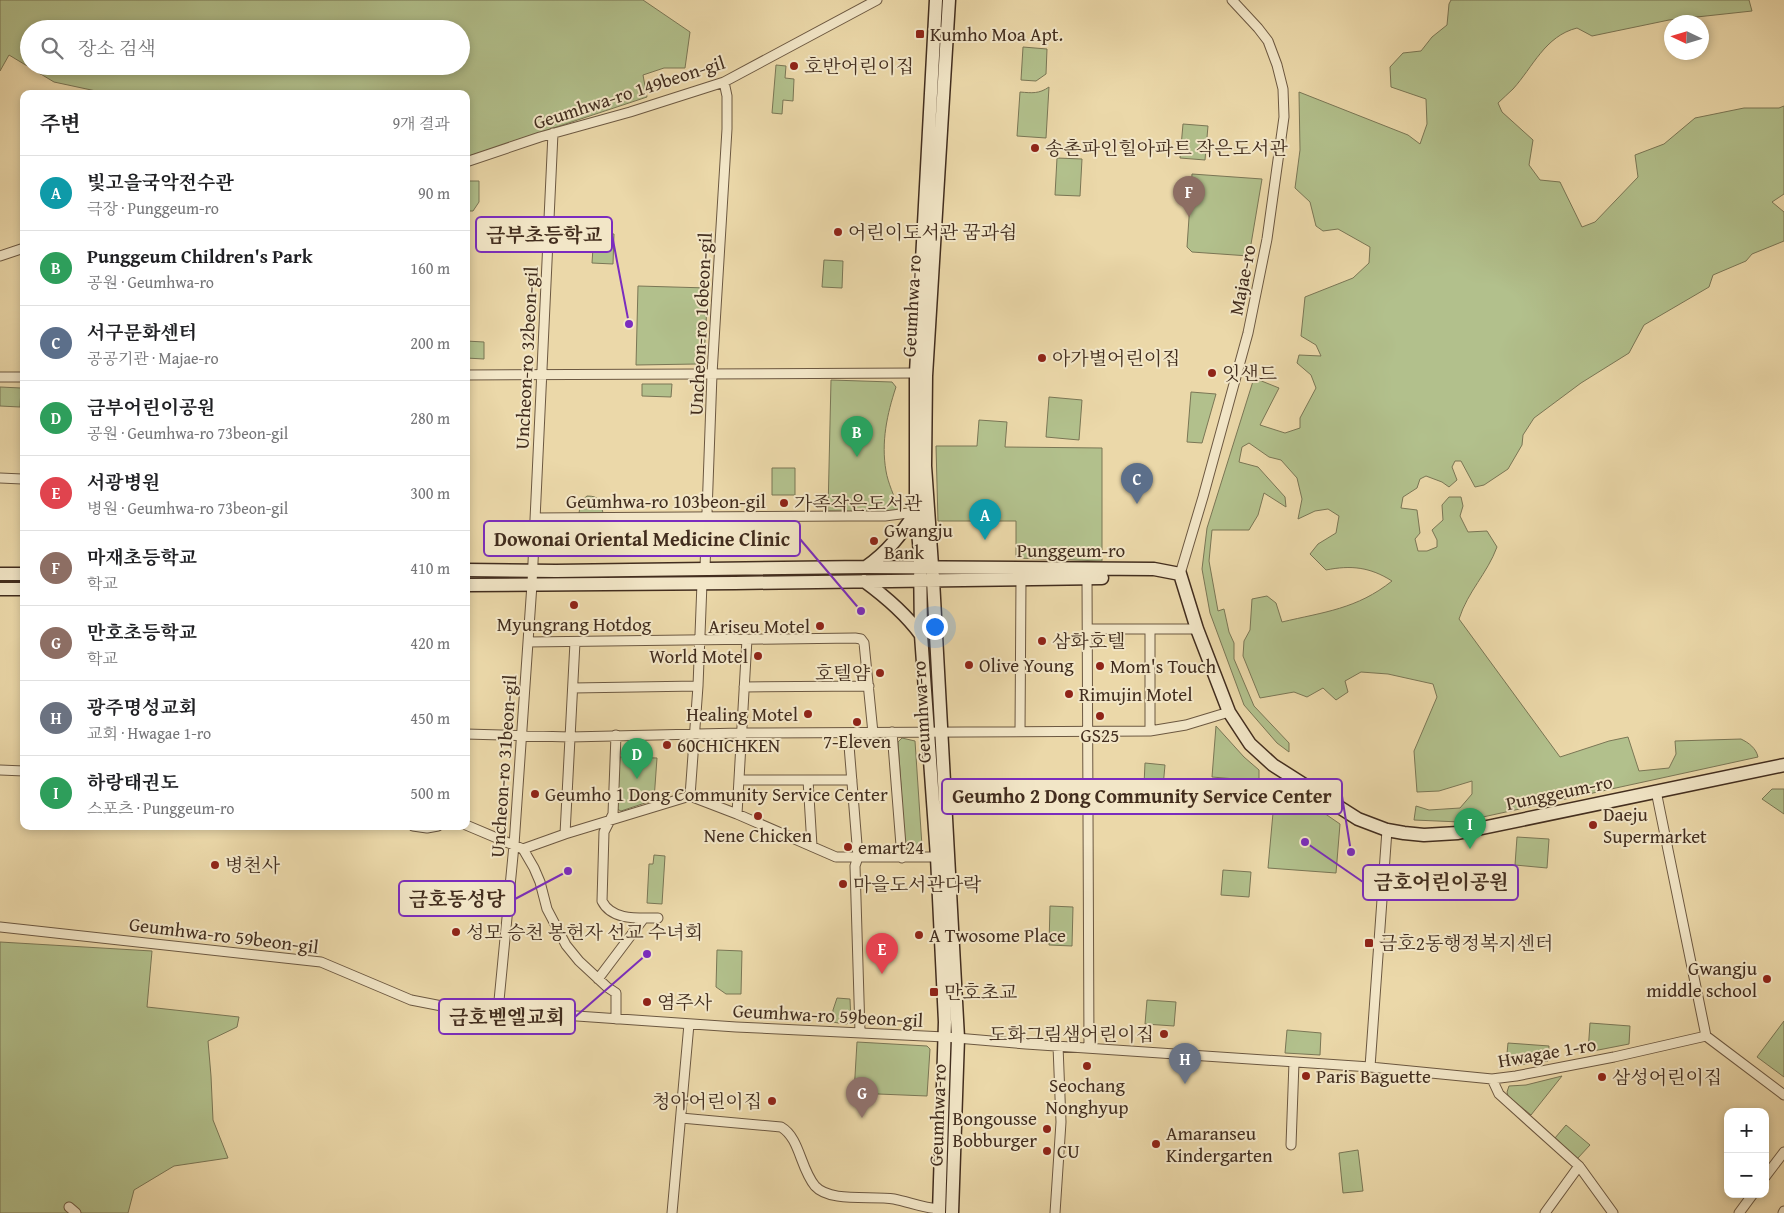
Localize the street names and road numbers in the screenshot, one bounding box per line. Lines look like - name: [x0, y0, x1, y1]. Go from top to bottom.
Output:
- street label: Geumhwa-ro 149beon-gil: [530, 48, 728, 136]
- street label: Uncheon-ro 16beon-gil: [681, 232, 719, 416]
- street label: Majae-ro: [1221, 242, 1263, 318]
- street label: Geumhwa-ro: [894, 254, 928, 358]
- street label: Uncheon-ro 32beon-gil: [507, 266, 545, 450]
- street label: Geumhwa-ro 103beon-gil: [566, 487, 766, 515]
- street label: Punggeum-ro: [1017, 536, 1125, 564]
- street label: Geumhwa-ro: [904, 660, 938, 764]
- street label: Uncheon-ro 31beon-gil: [483, 674, 523, 858]
- street label: Punggeum-ro: [1503, 767, 1615, 817]
- street label: Geumhwa-ro 59beon-gil: [128, 909, 320, 961]
- street label: Geumhwa-ro 59beon-gil: [732, 996, 924, 1034]
- street label: Hwagae 1-ro: [1496, 1030, 1598, 1074]
- street label: Geumhwa-ro: [921, 1063, 953, 1167]

